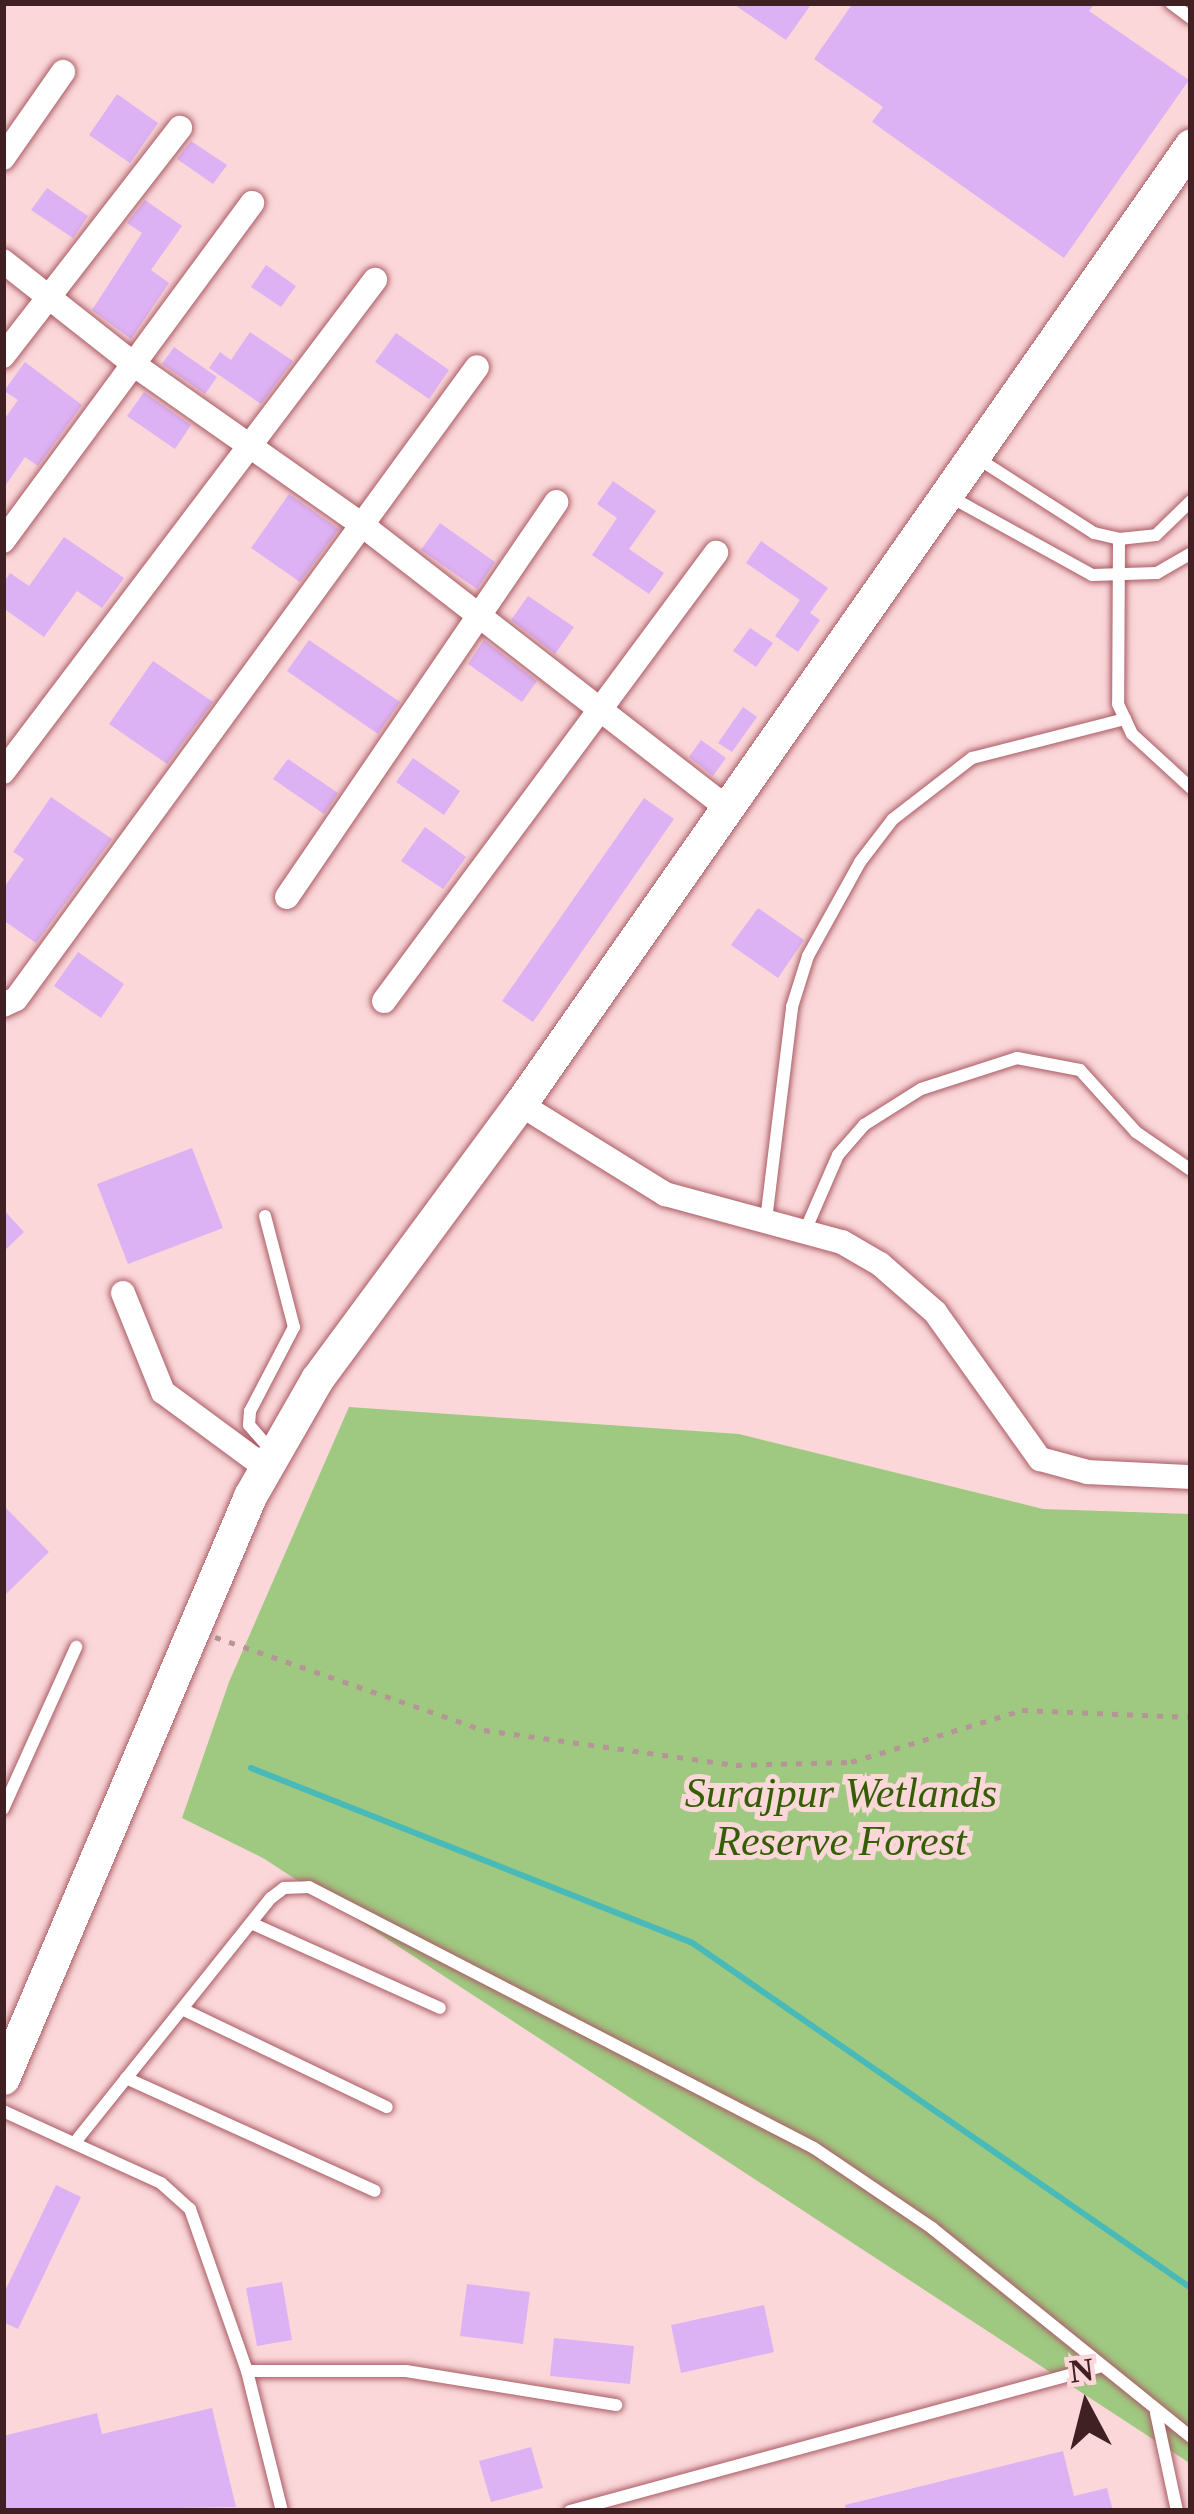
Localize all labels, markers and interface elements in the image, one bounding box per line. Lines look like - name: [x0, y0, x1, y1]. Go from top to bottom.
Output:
- park label: Surajpur Wetlands Reserve Forest: [685, 1768, 997, 1866]
- north arrow: [1026, 2346, 1146, 2466]
- text: N: [1068, 2351, 1096, 2390]

